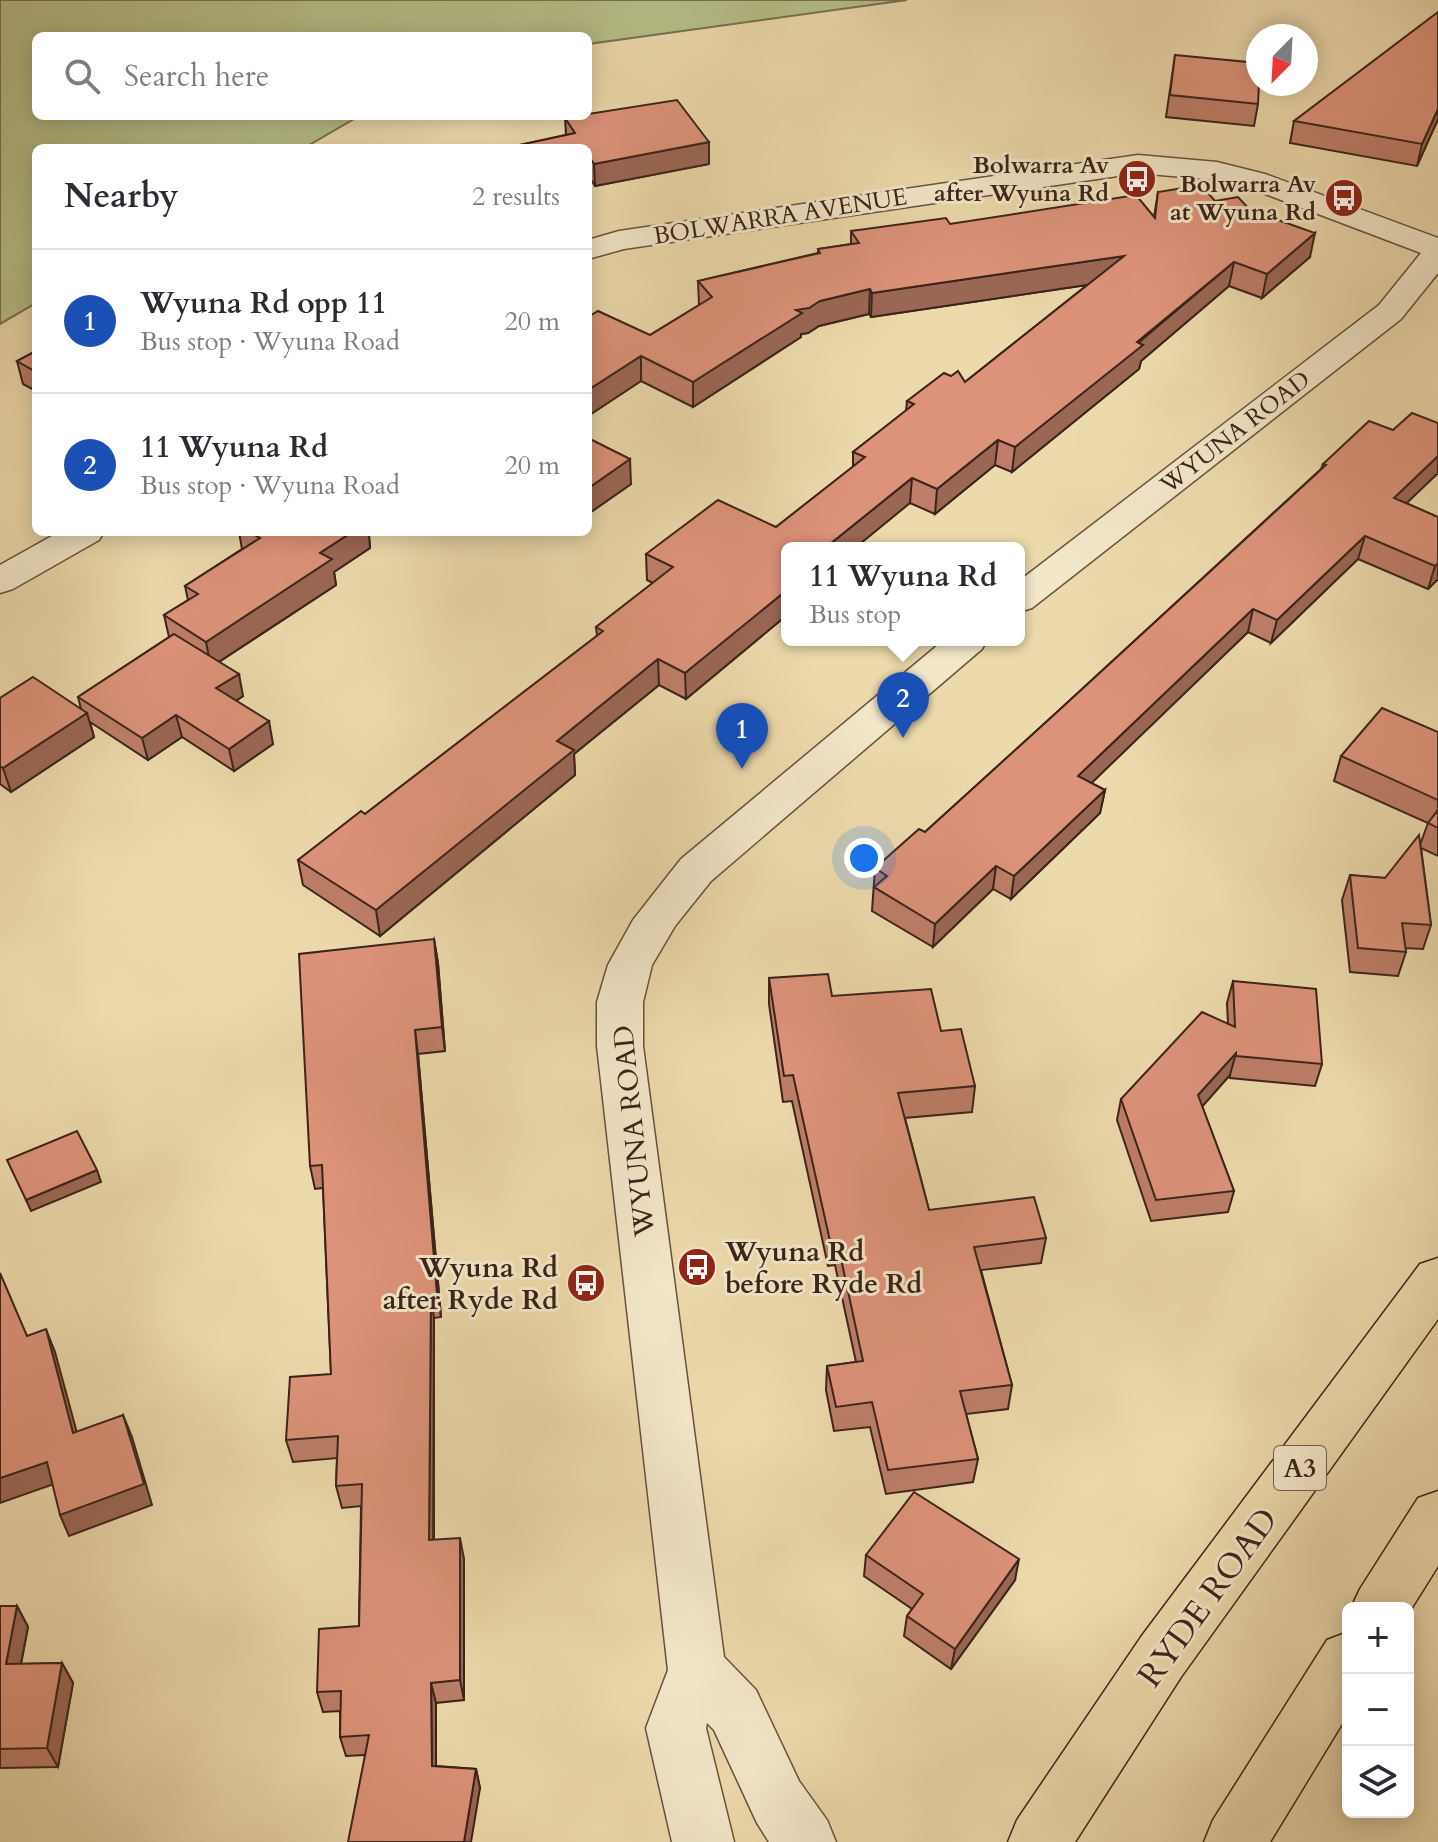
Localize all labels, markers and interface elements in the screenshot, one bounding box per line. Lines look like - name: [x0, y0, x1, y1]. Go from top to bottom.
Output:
- north arrow: [1246, 24, 1318, 96]
- search box: [32, 32, 592, 120]
- icon: search: [60, 54, 104, 98]
- text: Search here: [124, 56, 269, 97]
- place label: Bolwarra Av after Wyuna Rd: [934, 149, 1110, 210]
- bus stop icon: Bolwarra Av after Wyuna Rd: [1116, 158, 1158, 200]
- place label: Bolwarra Av at Wyuna Rd: [1170, 168, 1317, 229]
- text: Nearby: [64, 173, 179, 219]
- bus stop icon: Bolwarra Av at Wyuna Rd: [1323, 177, 1365, 219]
- text: 2 results: [472, 179, 560, 214]
- street label: BOLWARRA AVENUE: [651, 180, 909, 253]
- text: Wyuna Rd opp 11: [140, 283, 387, 324]
- text: 1: [83, 304, 97, 339]
- text: 20 m: [504, 304, 560, 339]
- text: Bus stop · Wyuna Road: [140, 324, 400, 359]
- street label: WYUNA ROAD: [1153, 363, 1317, 502]
- text: 11 Wyuna Rd: [140, 427, 328, 468]
- text: 2: [83, 448, 97, 483]
- text: 20 m: [504, 448, 560, 483]
- text: Bus stop · Wyuna Road: [140, 468, 400, 503]
- popup: [781, 542, 1025, 646]
- text: 11 Wyuna Rd: [809, 556, 997, 597]
- text: Bus stop: [809, 597, 901, 632]
- pin: 2: [877, 672, 929, 738]
- pin: 1: [716, 703, 768, 769]
- your location: [844, 838, 884, 878]
- street label: WYUNA ROAD: [604, 1023, 664, 1239]
- place label: Wyuna Rd before Ryde Rd: [724, 1233, 922, 1303]
- bus stop icon: Wyuna Rd before Ryde Rd: [676, 1246, 718, 1288]
- place label: Wyuna Rd after Ryde Rd: [383, 1249, 558, 1319]
- bus stop icon: Wyuna Rd after Ryde Rd: [565, 1262, 607, 1304]
- road number: A3: [1274, 1446, 1326, 1490]
- street label: RYDE ROAD: [1127, 1499, 1289, 1697]
- map controls: [1342, 1602, 1414, 1818]
- button: +: [1342, 1602, 1414, 1674]
- button: −: [1342, 1674, 1414, 1746]
- button: layers: [1342, 1746, 1414, 1818]

